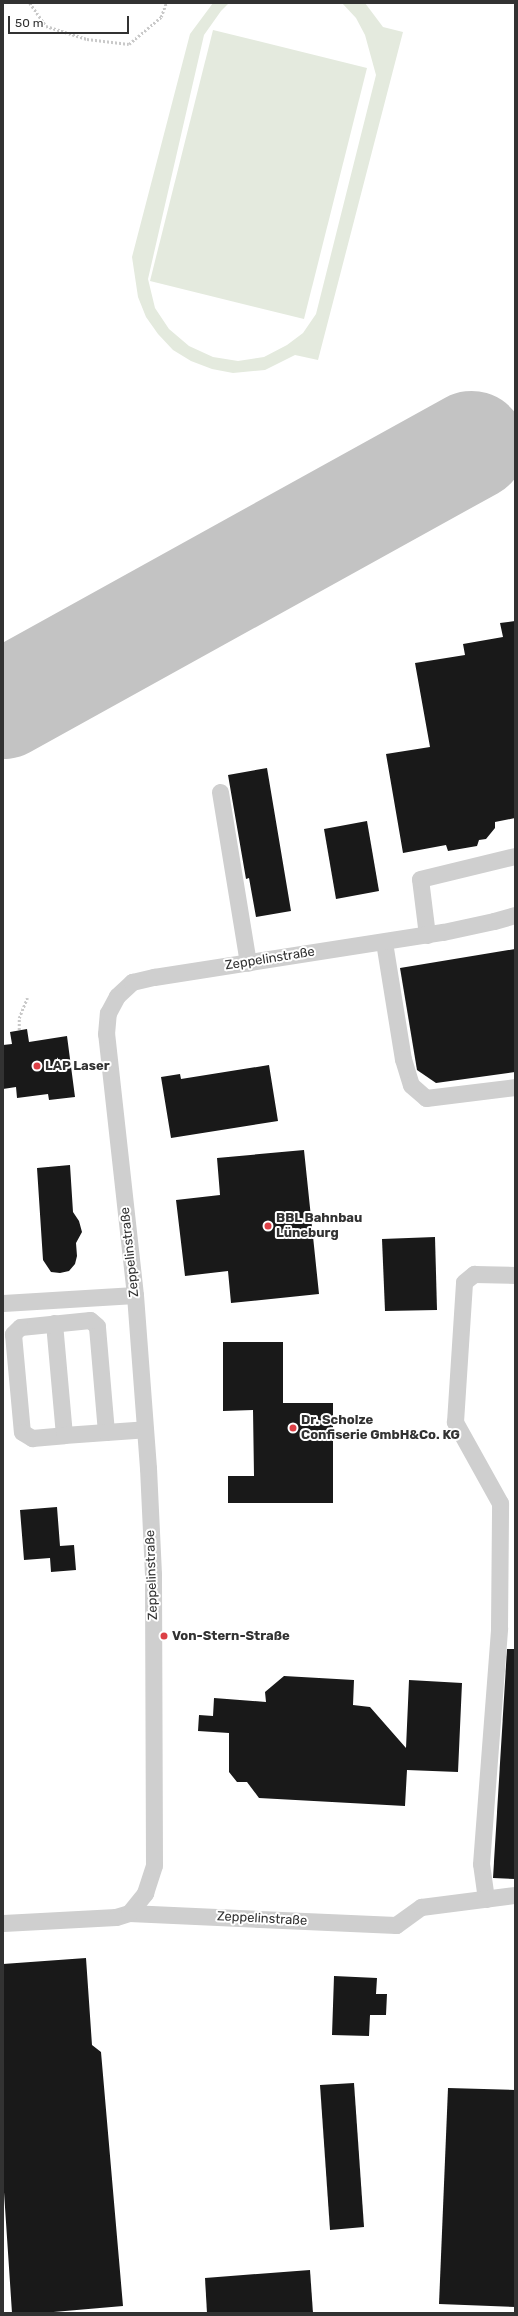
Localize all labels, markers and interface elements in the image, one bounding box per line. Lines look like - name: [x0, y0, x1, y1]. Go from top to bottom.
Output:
- scale bar: [10, 8, 131, 34]
- text: 50 m: [15, 16, 43, 30]
- street label: Zeppelinstraße: [224, 944, 316, 974]
- place label: LAP Laser: [45, 1058, 110, 1074]
- marker: LAP Laser: [32, 1061, 42, 1071]
- street label: Zeppelinstraße: [118, 1206, 142, 1298]
- place label: BBL Bahnbau Lüneburg: [276, 1211, 363, 1242]
- marker: BBL Bahnbau Lüneburg: [263, 1221, 273, 1231]
- place label: Dr. Scholze Confiserie GmbH&Co. KG: [301, 1413, 460, 1444]
- marker: Dr. Scholze Confiserie GmbH&Co. KG: [288, 1423, 298, 1433]
- street label: Zeppelinstraße: [143, 1530, 161, 1620]
- place label: Von-Stern-Straße: [172, 1628, 290, 1644]
- marker: Von-Stern-Straße: [159, 1631, 169, 1641]
- street label: Zeppelinstraße: [216, 1909, 308, 1929]

